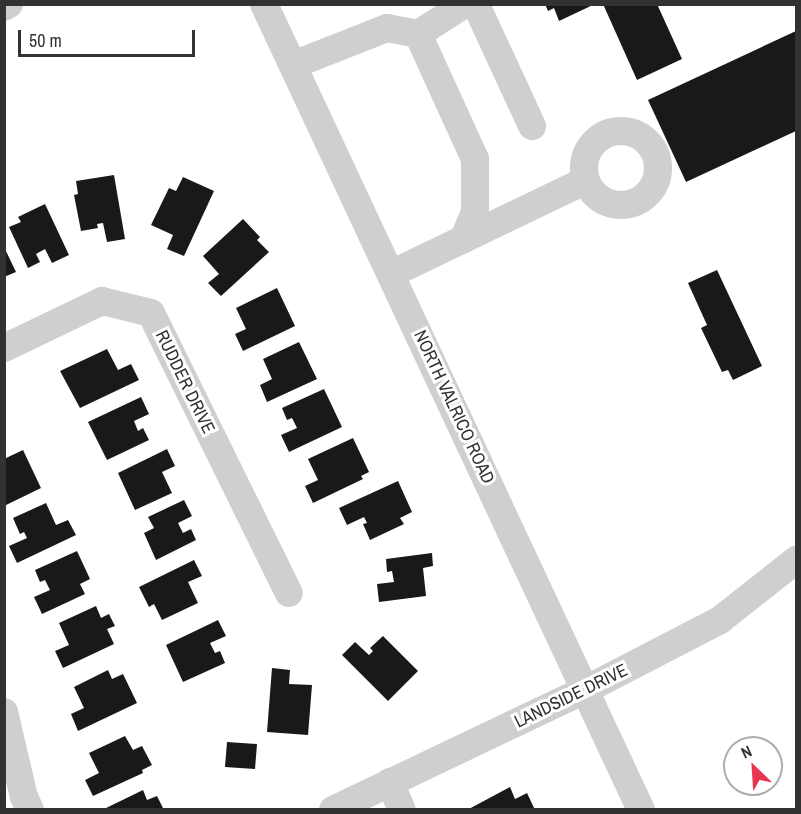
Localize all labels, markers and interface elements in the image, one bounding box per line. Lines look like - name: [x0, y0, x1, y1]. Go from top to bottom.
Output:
- scale bar: [21, 18, 198, 56]
- text: 50 m: [29, 28, 62, 53]
- street label: RUDDER DRIVE: [151, 327, 219, 437]
- street label: NORTH VALRICO ROAD: [409, 327, 499, 487]
- street label: LANDSIDE DRIVE: [511, 659, 631, 733]
- north arrow: [723, 736, 783, 796]
- text: N: [737, 740, 755, 763]

